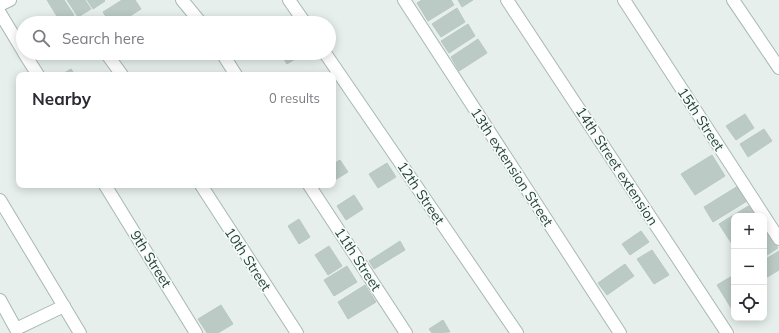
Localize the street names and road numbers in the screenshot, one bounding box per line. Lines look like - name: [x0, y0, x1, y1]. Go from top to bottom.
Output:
- street label: 15th Street: [674, 84, 728, 154]
- street label: 14th Street extension: [572, 103, 662, 229]
- street label: 13th extension Street: [467, 104, 557, 230]
- street label: 12th Street: [393, 158, 449, 228]
- street label: 10th Street: [221, 224, 275, 294]
- street label: 11th Street: [331, 224, 385, 294]
- street label: 9th Street: [126, 227, 176, 291]

